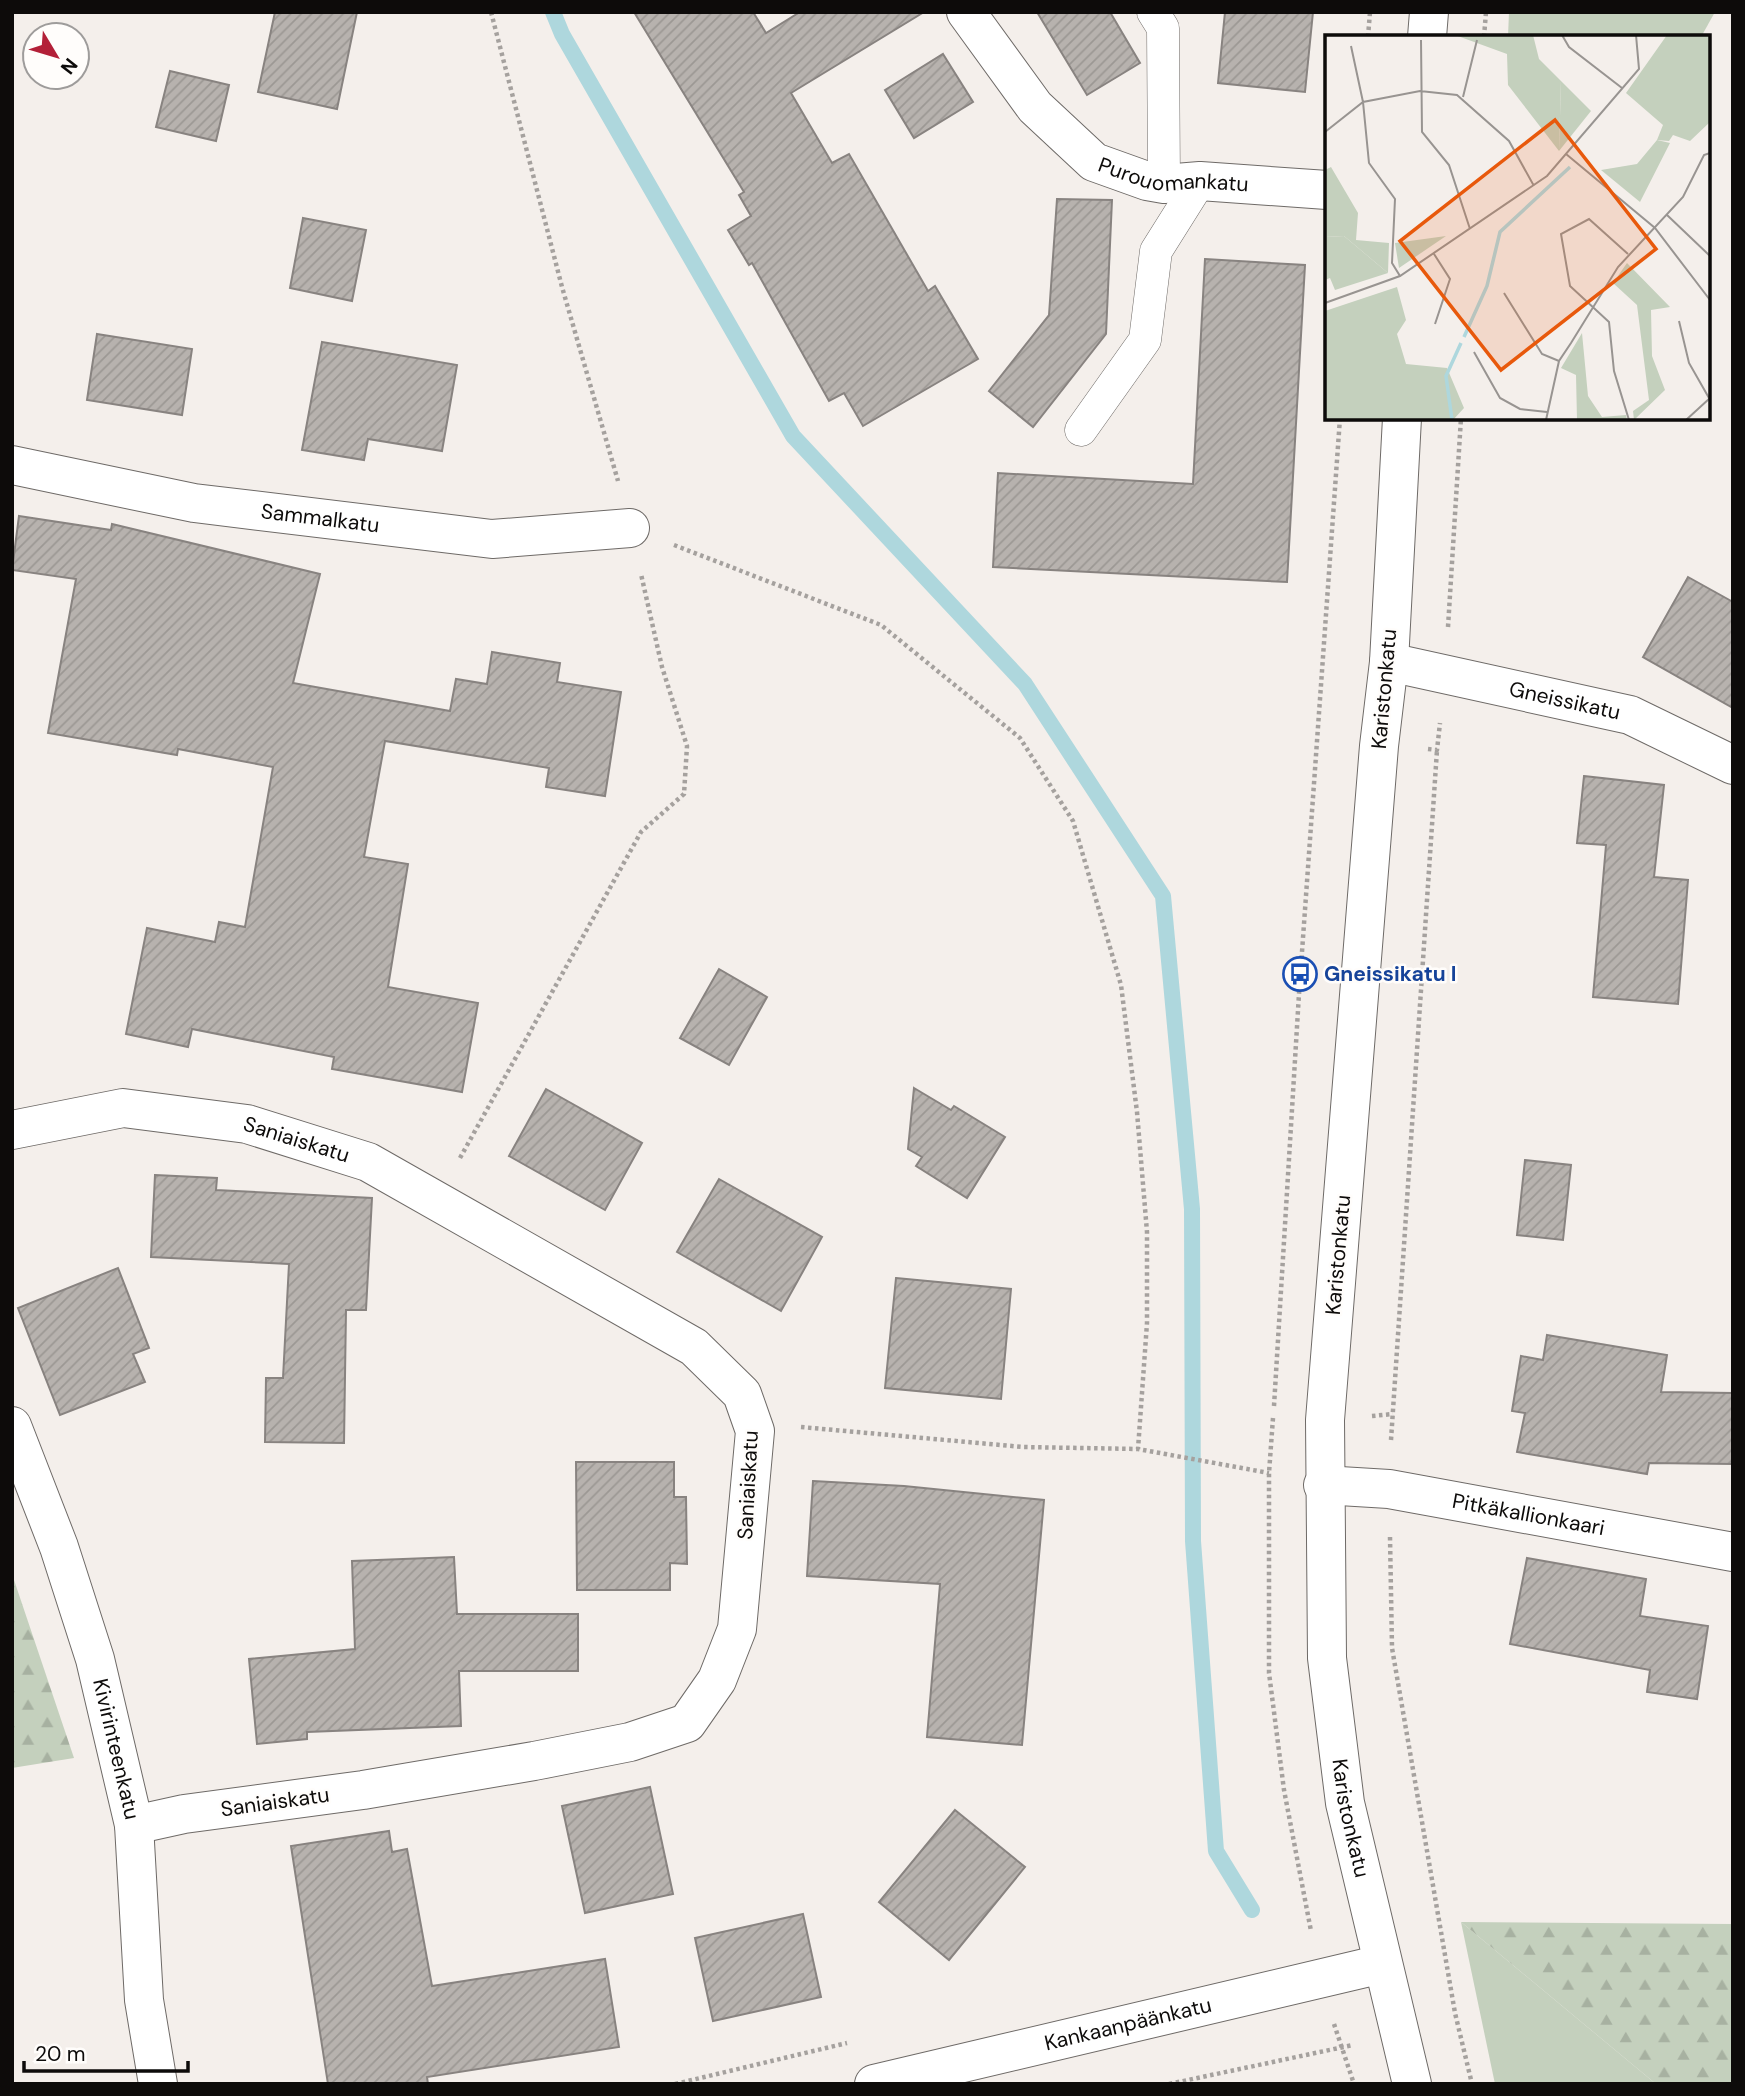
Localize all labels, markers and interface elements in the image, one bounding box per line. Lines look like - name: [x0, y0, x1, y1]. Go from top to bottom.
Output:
- north arrow: [21, 21, 91, 91]
- inset map: [1325, 35, 1710, 420]
- text: N: [55, 53, 83, 79]
- street label: Purouomankatu: [1095, 151, 1249, 198]
- street label: Sammalkatu: [259, 497, 381, 539]
- street label: Karistonkatu: [1365, 628, 1403, 750]
- street label: Gneissikatu: [1507, 675, 1623, 726]
- bus stop icon: Gneissikatu I: [1281, 955, 1319, 993]
- place label: Gneissikatu I: [1324, 960, 1456, 988]
- street label: Saniaiskatu: [240, 1110, 353, 1169]
- street label: Karistonkatu: [1319, 1194, 1357, 1316]
- street label: Saniaiskatu: [731, 1430, 765, 1540]
- street label: Pitkäkallionkaari: [1450, 1487, 1607, 1542]
- street label: Kivirinteenkatu: [86, 1676, 146, 1822]
- street label: Karistonkatu: [1326, 1757, 1376, 1880]
- street label: Saniaiskatu: [219, 1781, 331, 1823]
- street label: Kankaanpäänkatu: [1042, 1991, 1214, 2057]
- scale bar: [24, 2030, 189, 2074]
- text: 20 m: [35, 2040, 86, 2068]

